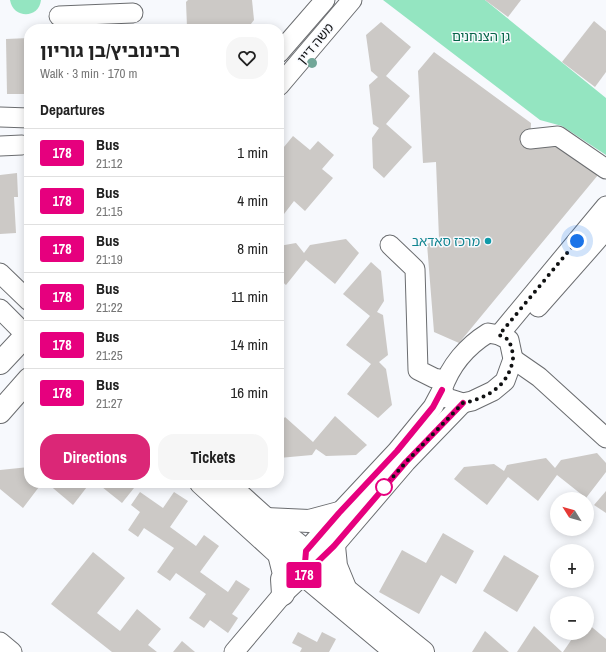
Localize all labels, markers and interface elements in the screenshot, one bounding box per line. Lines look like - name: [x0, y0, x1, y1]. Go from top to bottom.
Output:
- street label: משה דיין: [293, 19, 338, 67]
- park label: גן הצנחנים: [452, 28, 510, 45]
- text: רבינוביץ/בן גוריון: [40, 37, 180, 63]
- button: heart: [226, 37, 268, 79]
- text: Walk · 3 min · 170 m: [40, 65, 137, 82]
- text: Departures: [40, 99, 105, 120]
- text: Bus: [96, 134, 119, 155]
- text: 1 min: [237, 142, 268, 163]
- text: 178: [52, 144, 72, 162]
- text: 21:12: [96, 155, 123, 172]
- text: Bus: [96, 182, 119, 203]
- text: 4 min: [237, 190, 268, 211]
- text: 178: [52, 192, 72, 210]
- text: 21:15: [96, 203, 123, 220]
- text: Bus: [96, 230, 119, 251]
- your location: [567, 231, 587, 251]
- place label: מרכז סאדאב: [412, 233, 480, 250]
- marker: מרכז סאדאב: [483, 236, 493, 246]
- text: 8 min: [237, 238, 268, 259]
- text: 178: [52, 240, 72, 258]
- text: 21:19: [96, 251, 123, 268]
- text: Bus: [96, 278, 119, 299]
- text: 11 min: [231, 286, 268, 307]
- text: 178: [52, 288, 72, 306]
- text: 21:22: [96, 299, 123, 316]
- text: Bus: [96, 326, 119, 347]
- text: 14 min: [230, 334, 268, 355]
- text: 178: [52, 336, 72, 354]
- text: 21:25: [96, 347, 123, 364]
- text: Bus: [96, 374, 119, 395]
- text: 16 min: [230, 382, 268, 403]
- text: 178: [52, 384, 72, 402]
- text: 21:27: [96, 395, 123, 412]
- button: Directions: [40, 434, 150, 480]
- button: Tickets: [158, 434, 268, 480]
- unlabelled marker: [375, 478, 393, 496]
- north arrow: [550, 492, 594, 536]
- map controls: [550, 492, 594, 640]
- button: +: [550, 544, 594, 588]
- line badge: 178: [281, 562, 327, 588]
- text: 178: [294, 566, 314, 584]
- button: −: [550, 596, 594, 640]

